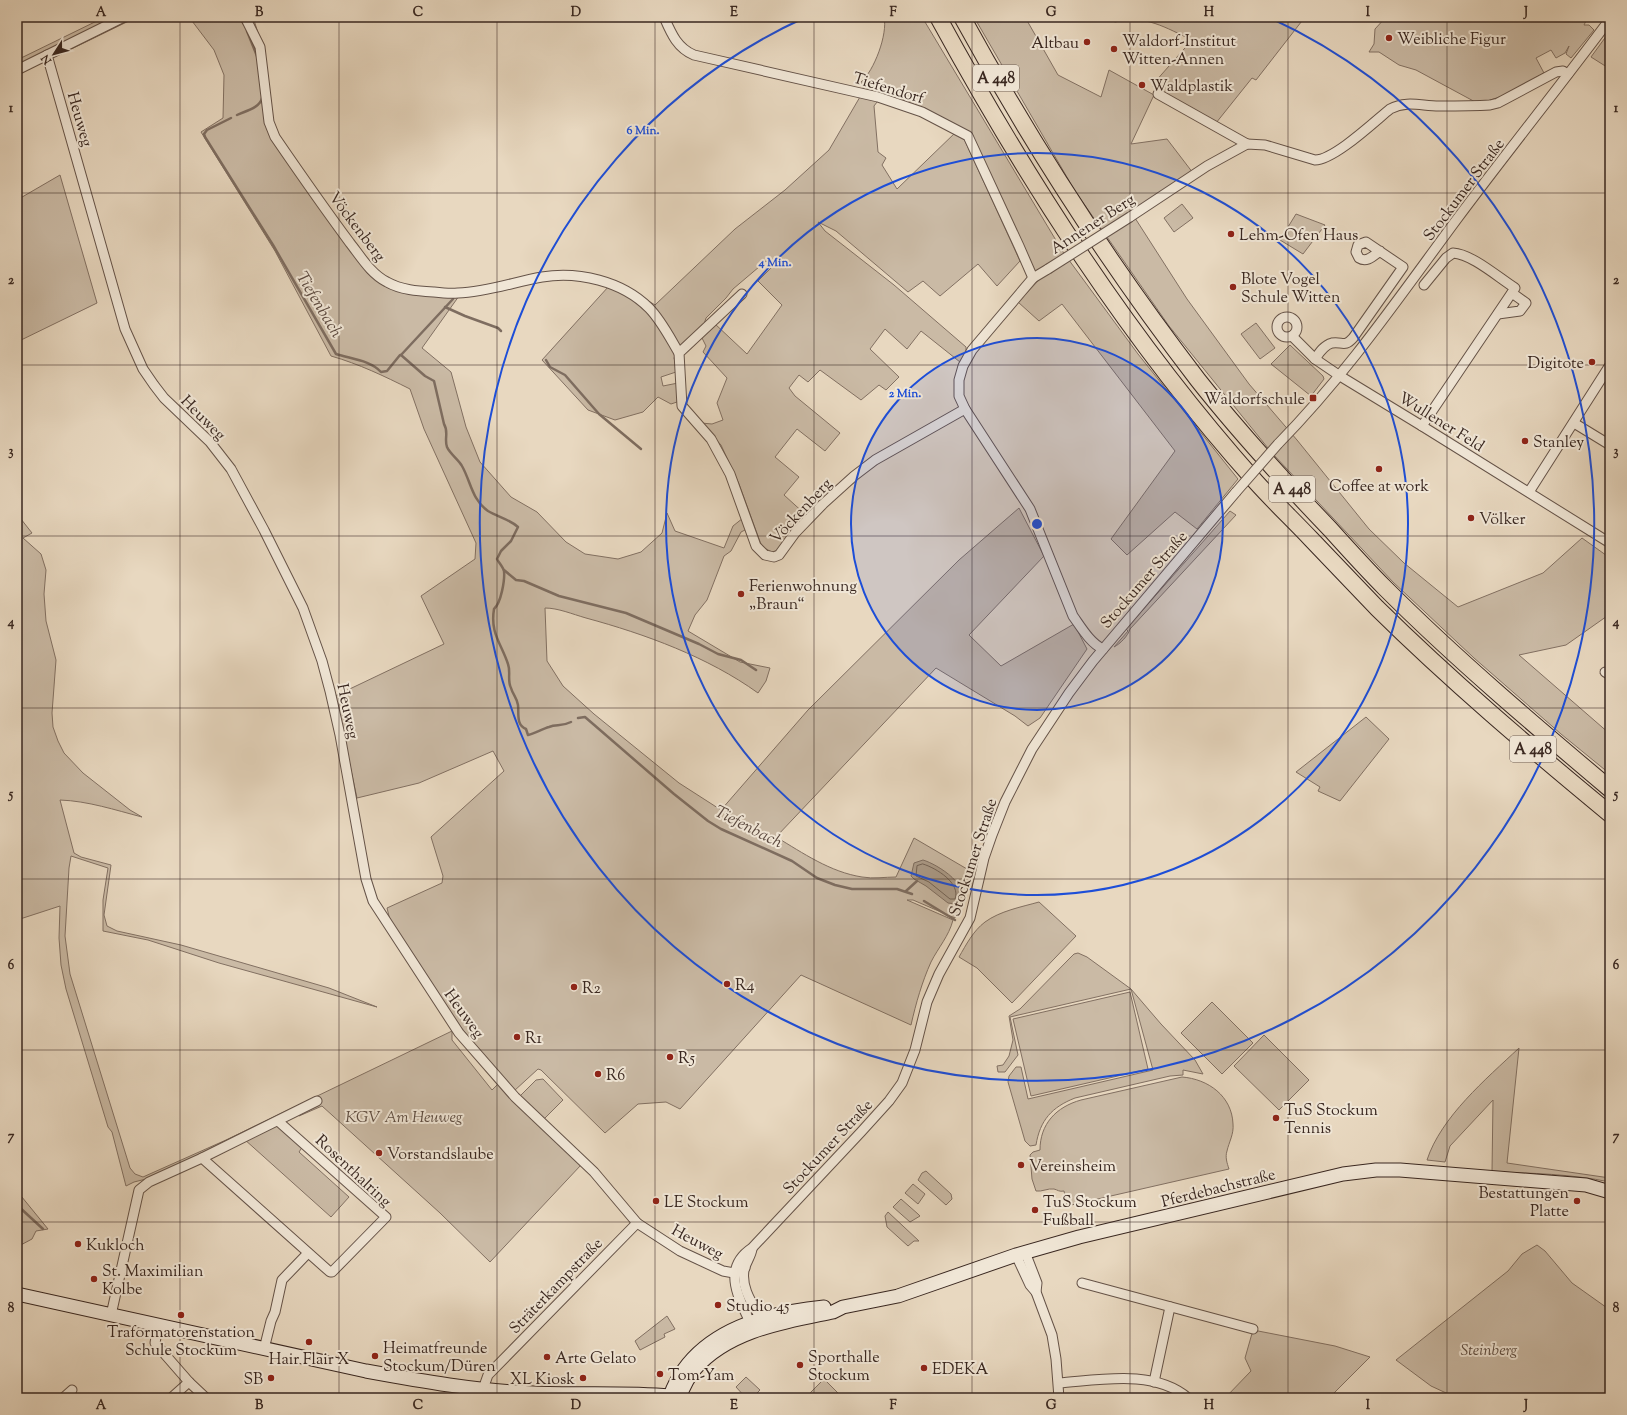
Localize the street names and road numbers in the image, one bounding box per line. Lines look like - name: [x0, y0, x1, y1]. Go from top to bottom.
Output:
- road number: A 448: [973, 65, 1019, 91]
- street label: Tiefendorf: [850, 68, 928, 112]
- street label: Heuweg: [60, 90, 97, 150]
- street label: Stockumer Straße: [1419, 135, 1511, 246]
- street label: Vöckenberg: [322, 188, 390, 267]
- street label: Annener Berg: [1047, 189, 1140, 261]
- street label: Wullener Feld: [1393, 387, 1488, 459]
- street label: Heuweg: [174, 391, 230, 447]
- street label: Vöckenberg: [765, 474, 838, 550]
- road number: A 448: [1269, 476, 1315, 502]
- street label: Stockumer Straße: [1096, 527, 1194, 635]
- street label: Heuweg: [329, 682, 364, 742]
- road number: A 448: [1510, 736, 1556, 762]
- street label: Stockumer Straße: [944, 796, 1004, 920]
- street label: Heuweg: [437, 985, 489, 1044]
- street label: Stockumer Straße: [779, 1095, 879, 1200]
- street label: Rosenthalring: [309, 1130, 396, 1213]
- street label: Pferdebachstraße: [1159, 1164, 1278, 1215]
- street label: Heuweg: [667, 1220, 727, 1267]
- street label: Sträterkampstraße: [505, 1233, 609, 1340]

